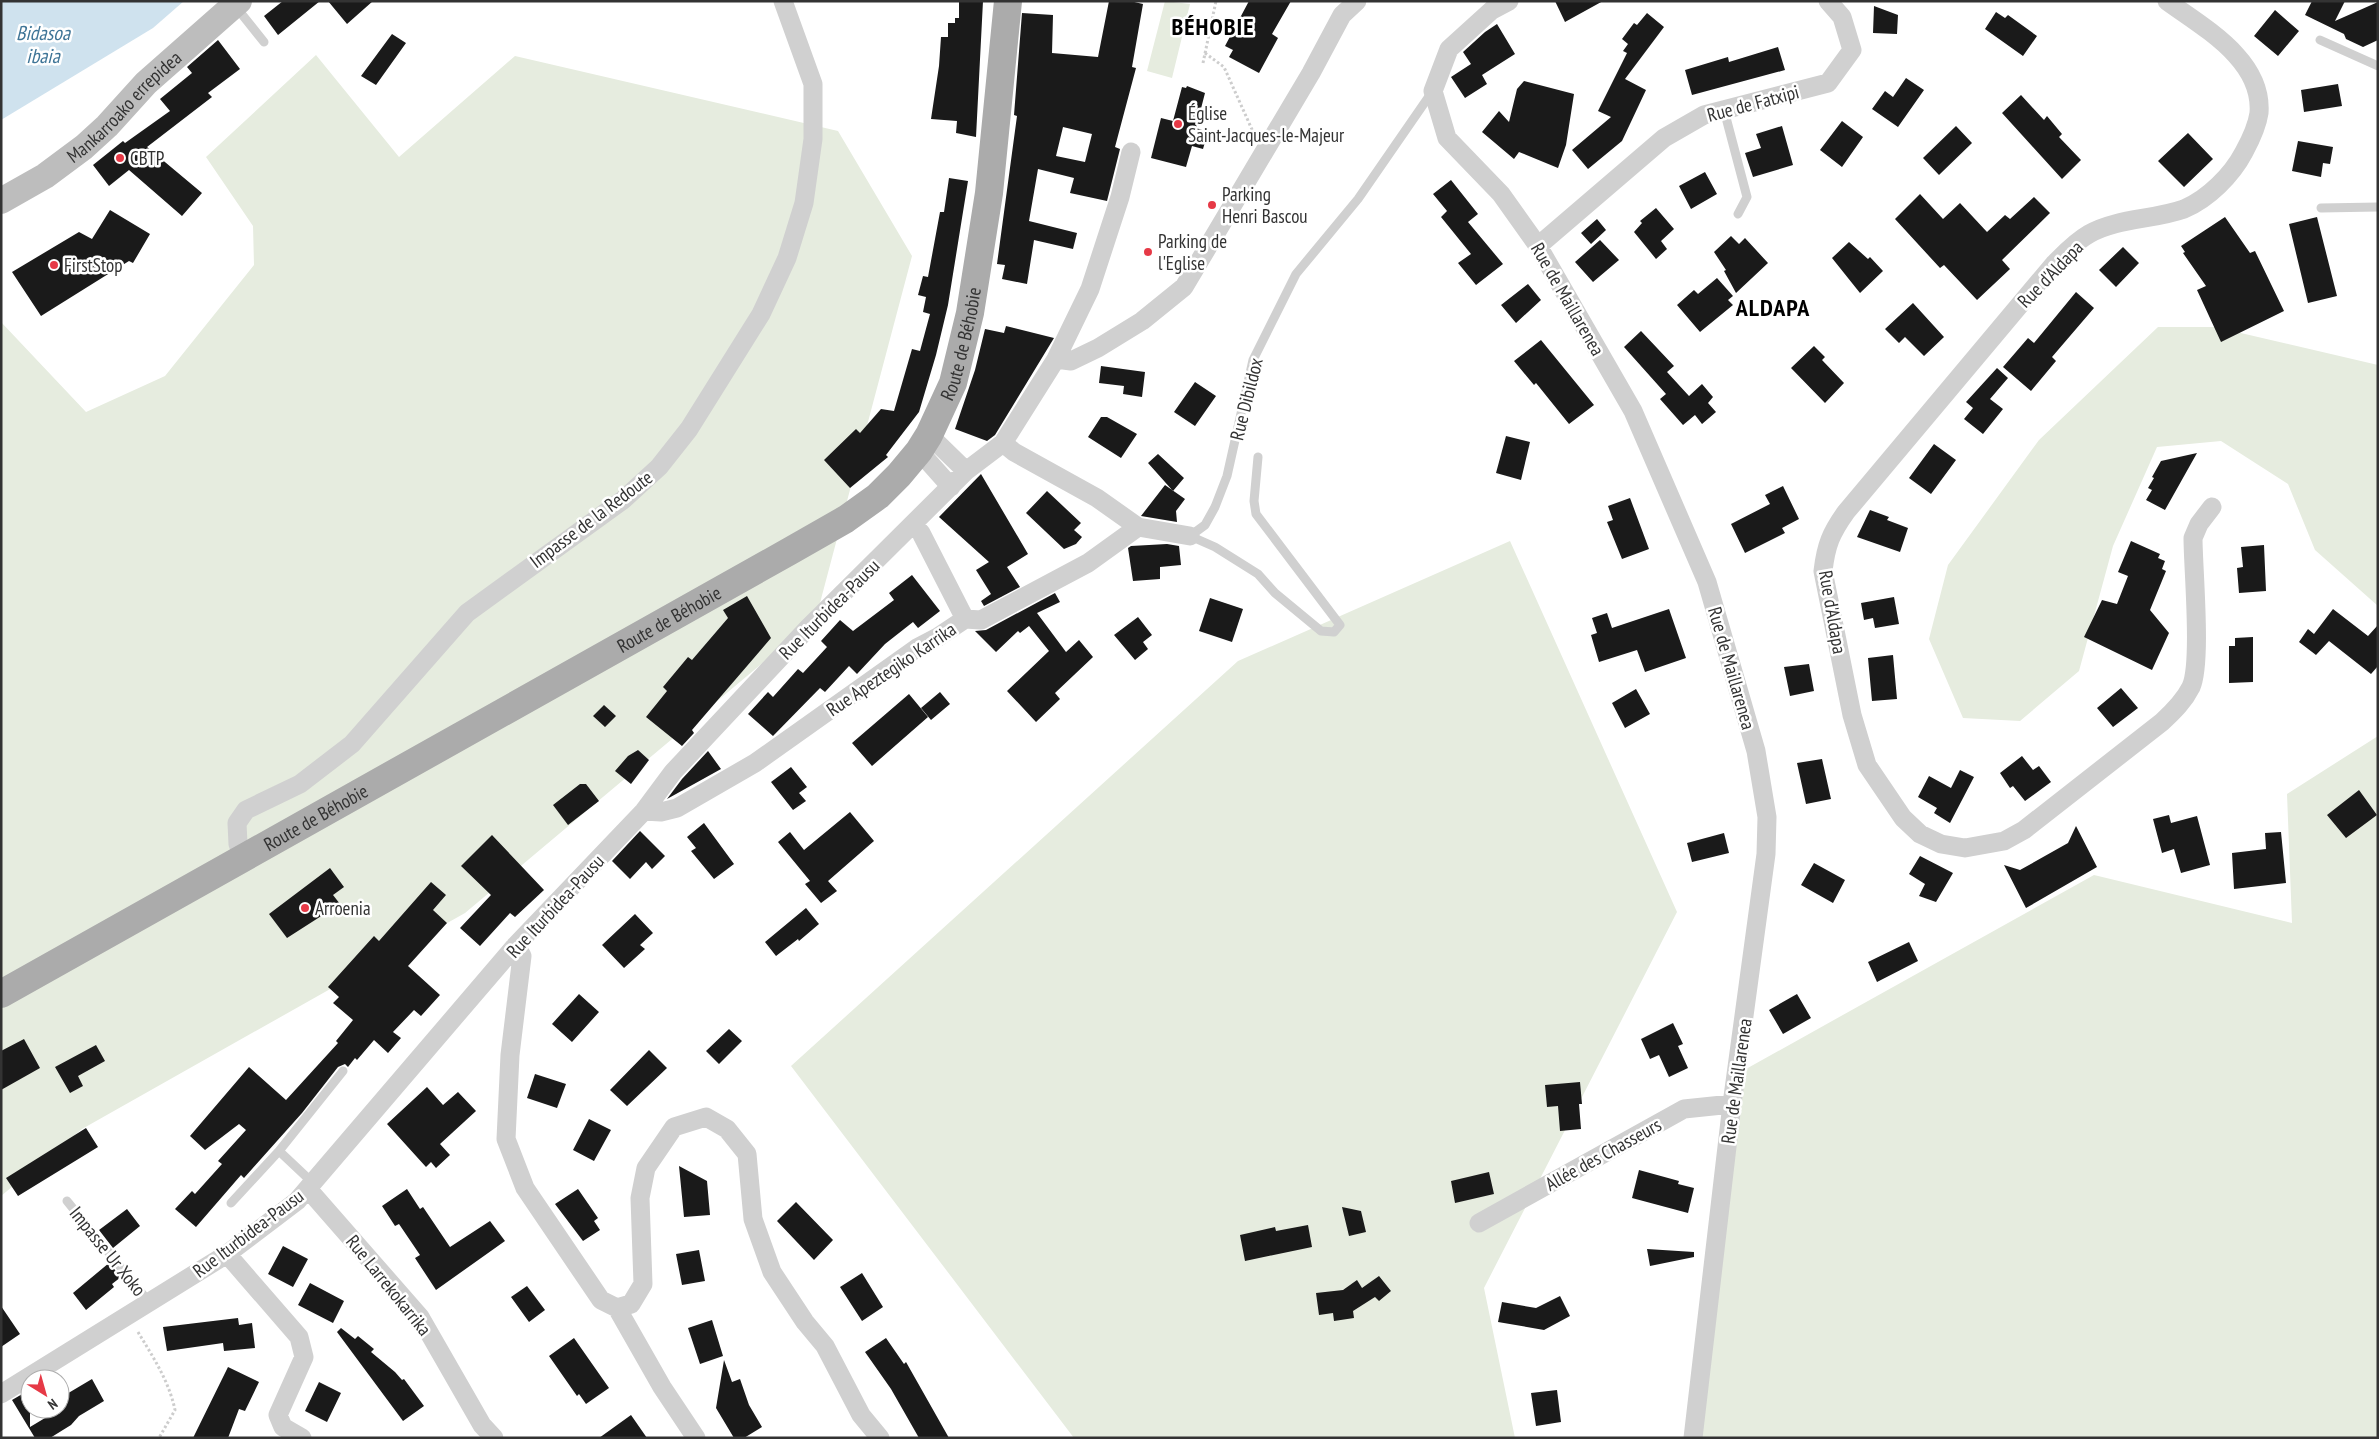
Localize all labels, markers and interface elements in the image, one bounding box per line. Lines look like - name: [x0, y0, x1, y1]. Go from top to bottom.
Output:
- district label: BÉHOBIE: [1172, 11, 1254, 42]
- water label: Bidasoa ibaia: [16, 20, 71, 69]
- street label: Mankarroako errepidea: [62, 45, 186, 168]
- street label: Rue de Fatxipi: [1704, 79, 1802, 127]
- place label: Église Saint-Jacques-le-Majeur: [1188, 101, 1345, 147]
- marker: Église Saint-Jacques-le-Majeur: [1172, 118, 1184, 130]
- place label: CBTP: [130, 146, 165, 170]
- marker: CBTP: [114, 152, 126, 164]
- place label: Parking Henri Bascou: [1222, 182, 1308, 228]
- marker: Parking Henri Bascou: [1206, 199, 1218, 211]
- place label: Parking de l'Eglise: [1158, 229, 1227, 275]
- street label: Rue d'Aldapa: [2012, 235, 2088, 313]
- street label: Rue de Maillarenea: [1526, 238, 1610, 360]
- marker: Parking de l'Eglise: [1142, 246, 1154, 258]
- place label: FirstStop: [64, 253, 123, 277]
- marker: FirstStop: [48, 259, 60, 271]
- street label: Route de Béhobie: [935, 285, 986, 404]
- district label: ALDAPA: [1735, 292, 1810, 323]
- street label: Rue Dibildox: [1224, 355, 1268, 443]
- street label: Impasse de la Redoute: [525, 465, 657, 573]
- street label: Rue Iturbidea-Pausu: [774, 554, 884, 664]
- street label: Rue d'Aldapa: [1814, 568, 1852, 656]
- street label: Route de Béhobie: [613, 580, 725, 658]
- street label: Rue de Maillarenea: [1703, 604, 1761, 732]
- street label: Rue Apeztegiko Karrika: [822, 617, 960, 721]
- street label: Route de Béhobie: [260, 778, 372, 856]
- street label: Rue Iturbidea-Pausu: [501, 849, 609, 963]
- place label: Arroenia: [315, 896, 371, 920]
- marker: Arroenia: [299, 902, 311, 914]
- street label: Rue de Maillarenea: [1715, 1017, 1757, 1145]
- street label: Allée des Chasseurs: [1541, 1112, 1665, 1196]
- street label: Rue Iturbidea-Pausu: [188, 1184, 308, 1282]
- street label: Impasse Ur Xoko: [65, 1201, 151, 1301]
- street label: Rue Larrekokarrika: [341, 1230, 437, 1340]
- north arrow: [20, 1369, 70, 1419]
- text: N: [44, 1395, 61, 1414]

